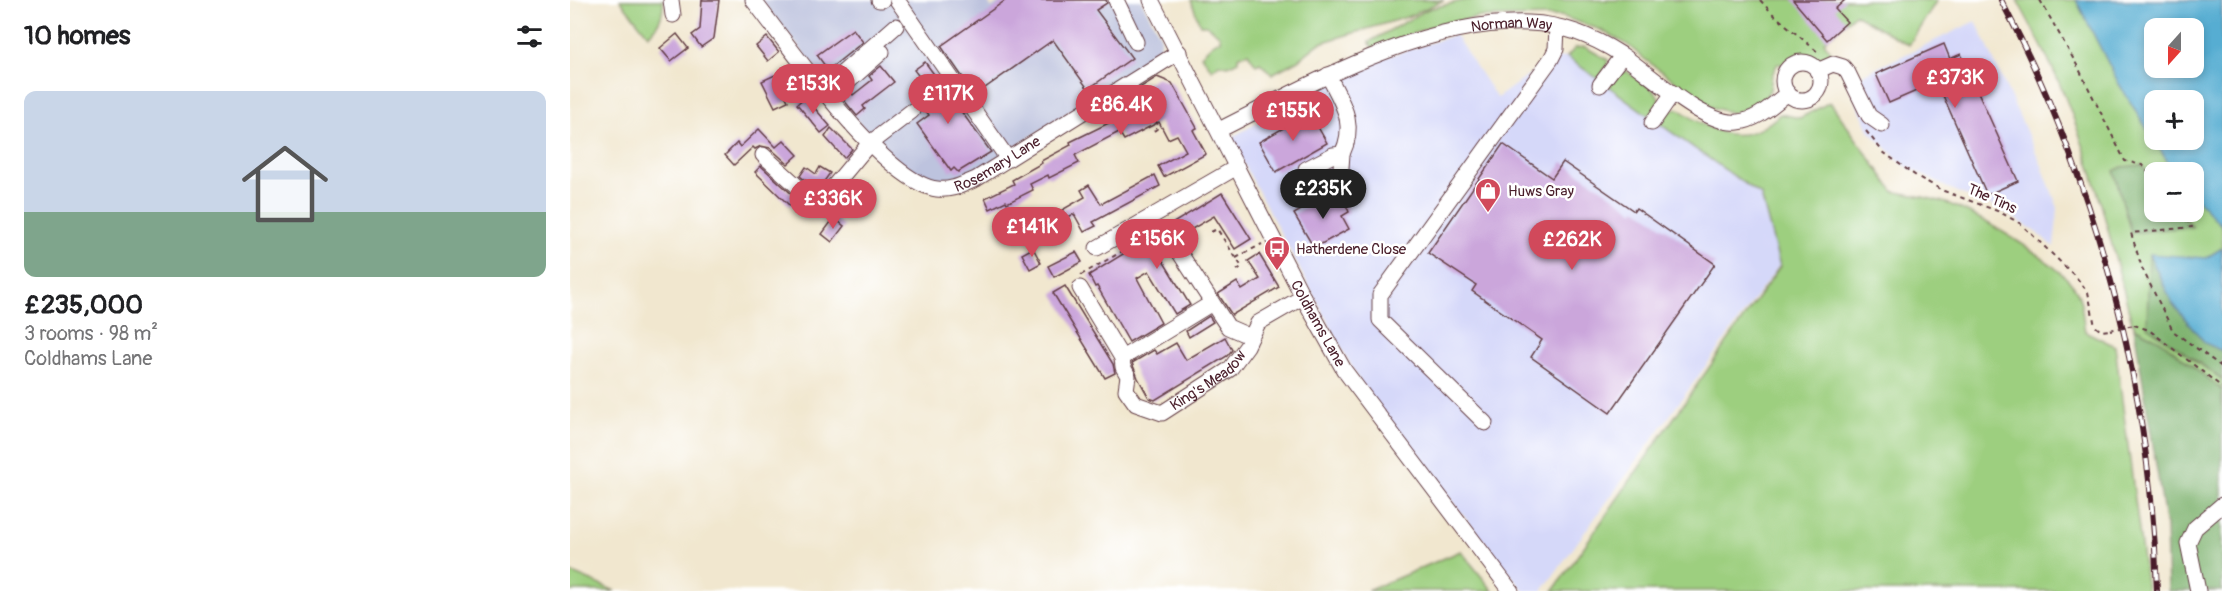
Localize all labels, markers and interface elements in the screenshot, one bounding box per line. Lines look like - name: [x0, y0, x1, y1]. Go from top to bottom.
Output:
- street label: Norman Way: [1470, 13, 1554, 36]
- north arrow: [2144, 18, 2204, 78]
- map controls: [2144, 18, 2204, 222]
- text: 10 homes: [24, 20, 130, 52]
- icon: filters: [513, 20, 546, 53]
- pin: £373K: [1913, 58, 1997, 109]
- pin: £153K: [771, 64, 855, 115]
- text: £373K: [1926, 65, 1984, 90]
- text: £153K: [786, 71, 840, 96]
- pin: £117K: [906, 74, 990, 125]
- text: £117K: [922, 81, 974, 106]
- pin: £86.4K: [1072, 85, 1170, 136]
- button: +: [2144, 90, 2204, 150]
- pin: £155K: [1251, 91, 1335, 142]
- text: £86.4K: [1090, 92, 1152, 117]
- text: £155K: [1266, 98, 1320, 123]
- icon: home: [231, 130, 339, 238]
- street label: Rosemary Lane: [952, 131, 1044, 196]
- button: −: [2144, 162, 2204, 222]
- pin: £235K: [1281, 169, 1365, 220]
- text: £235K: [1294, 176, 1352, 201]
- shop icon: Huws Gray: [1473, 176, 1503, 214]
- pin: £336K: [791, 179, 875, 230]
- street label: The Tins: [1964, 180, 2020, 218]
- place label: Huws Gray: [1508, 182, 1574, 201]
- text: £336K: [804, 186, 862, 211]
- pin: £141K: [990, 207, 1074, 258]
- text: £141K: [1006, 214, 1058, 239]
- pin: £156K: [1115, 219, 1199, 270]
- pin: £262K: [1530, 220, 1614, 271]
- text: £156K: [1129, 226, 1185, 251]
- text: £262K: [1543, 227, 1601, 252]
- bus stop icon: Hatherdene Close: [1262, 234, 1292, 272]
- place label: Hatherdene Close: [1296, 240, 1407, 259]
- street label: Coldhams Lane: [1286, 277, 1350, 371]
- text: £235,000: [24, 289, 143, 321]
- text: 3 rooms · 98 m²: [24, 321, 158, 346]
- text: Coldhams Lane: [24, 346, 152, 371]
- street label: King's Meadow: [1166, 346, 1250, 415]

